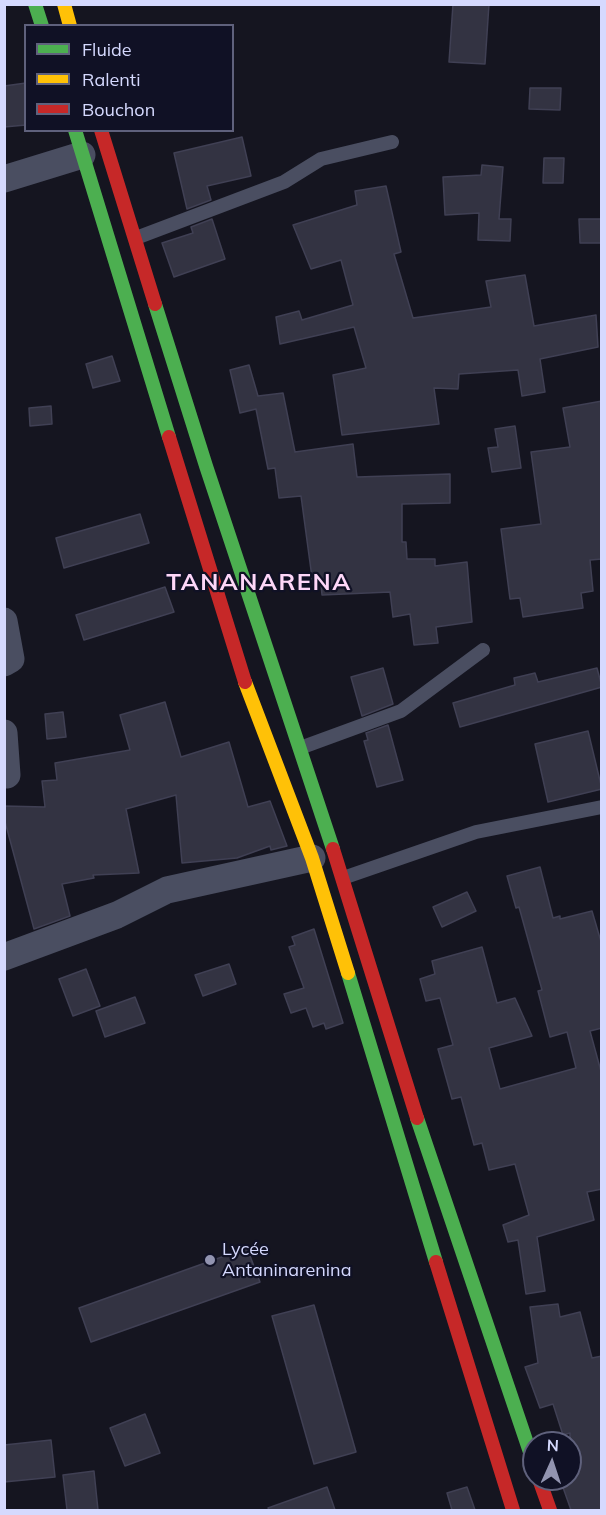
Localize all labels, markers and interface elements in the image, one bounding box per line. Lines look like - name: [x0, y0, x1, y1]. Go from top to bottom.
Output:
- legend: [24, 24, 234, 132]
- text: Fluide: [82, 38, 132, 61]
- text: Ralenti: [82, 68, 140, 91]
- text: Bouchon: [82, 98, 155, 121]
- district label: TANANARENA: [166, 569, 352, 597]
- place label: Lycée Antaninarenina: [222, 1239, 351, 1282]
- marker: Lycée Antaninarenina: [203, 1253, 217, 1267]
- north arrow: [522, 1431, 582, 1491]
- text: N: [546, 1435, 559, 1455]

